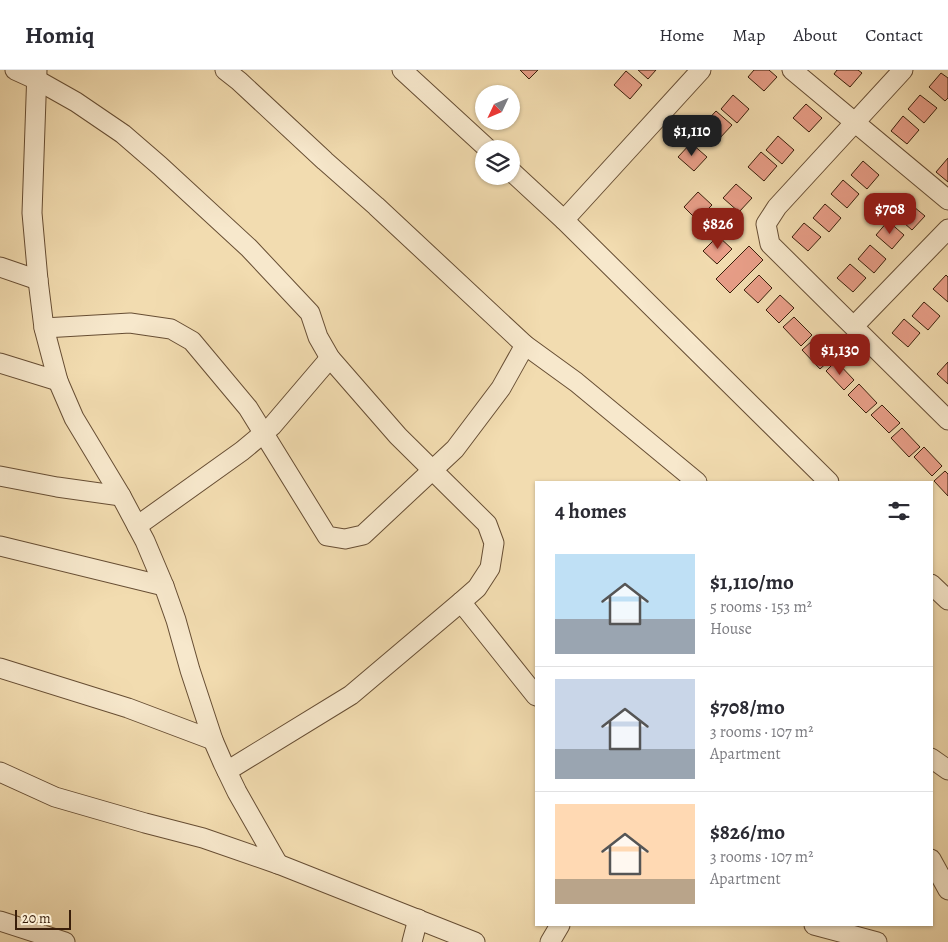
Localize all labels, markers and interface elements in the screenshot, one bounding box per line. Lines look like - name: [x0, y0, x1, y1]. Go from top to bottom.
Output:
- text: Homiq: [25, 19, 94, 51]
- text: Home: [659, 23, 704, 47]
- text: Map: [732, 23, 765, 47]
- text: About: [793, 23, 837, 47]
- text: Contact: [865, 23, 923, 47]
- north arrow: [475, 85, 520, 130]
- map controls: [475, 85, 520, 185]
- pin: $1,110: [651, 114, 733, 157]
- text: $1,110: [674, 120, 711, 142]
- button: layers: [475, 140, 520, 185]
- pin: $708: [860, 192, 920, 235]
- text: $708: [875, 198, 905, 220]
- pin: $826: [688, 208, 748, 250]
- text: $826: [703, 213, 733, 235]
- pin: $1,130: [799, 334, 881, 376]
- text: $1,130: [821, 339, 859, 361]
- text: 4 homes: [555, 497, 627, 525]
- icon: filters: [885, 497, 913, 525]
- text: $1,110/mo: [710, 568, 794, 596]
- icon: home: [595, 574, 655, 634]
- text: 5 rooms · 153 m²: [710, 596, 812, 618]
- text: House: [710, 618, 752, 640]
- text: $708/mo: [710, 693, 785, 721]
- icon: home: [595, 699, 655, 759]
- text: 3 rooms · 107 m²: [710, 721, 813, 743]
- text: Apartment: [710, 743, 781, 765]
- text: $826/mo: [710, 818, 785, 846]
- icon: home: [595, 824, 655, 884]
- text: 3 rooms · 107 m²: [710, 846, 813, 868]
- text: Apartment: [710, 868, 781, 890]
- scale bar: [15, 907, 71, 930]
- text: 20 m: [22, 909, 51, 928]

